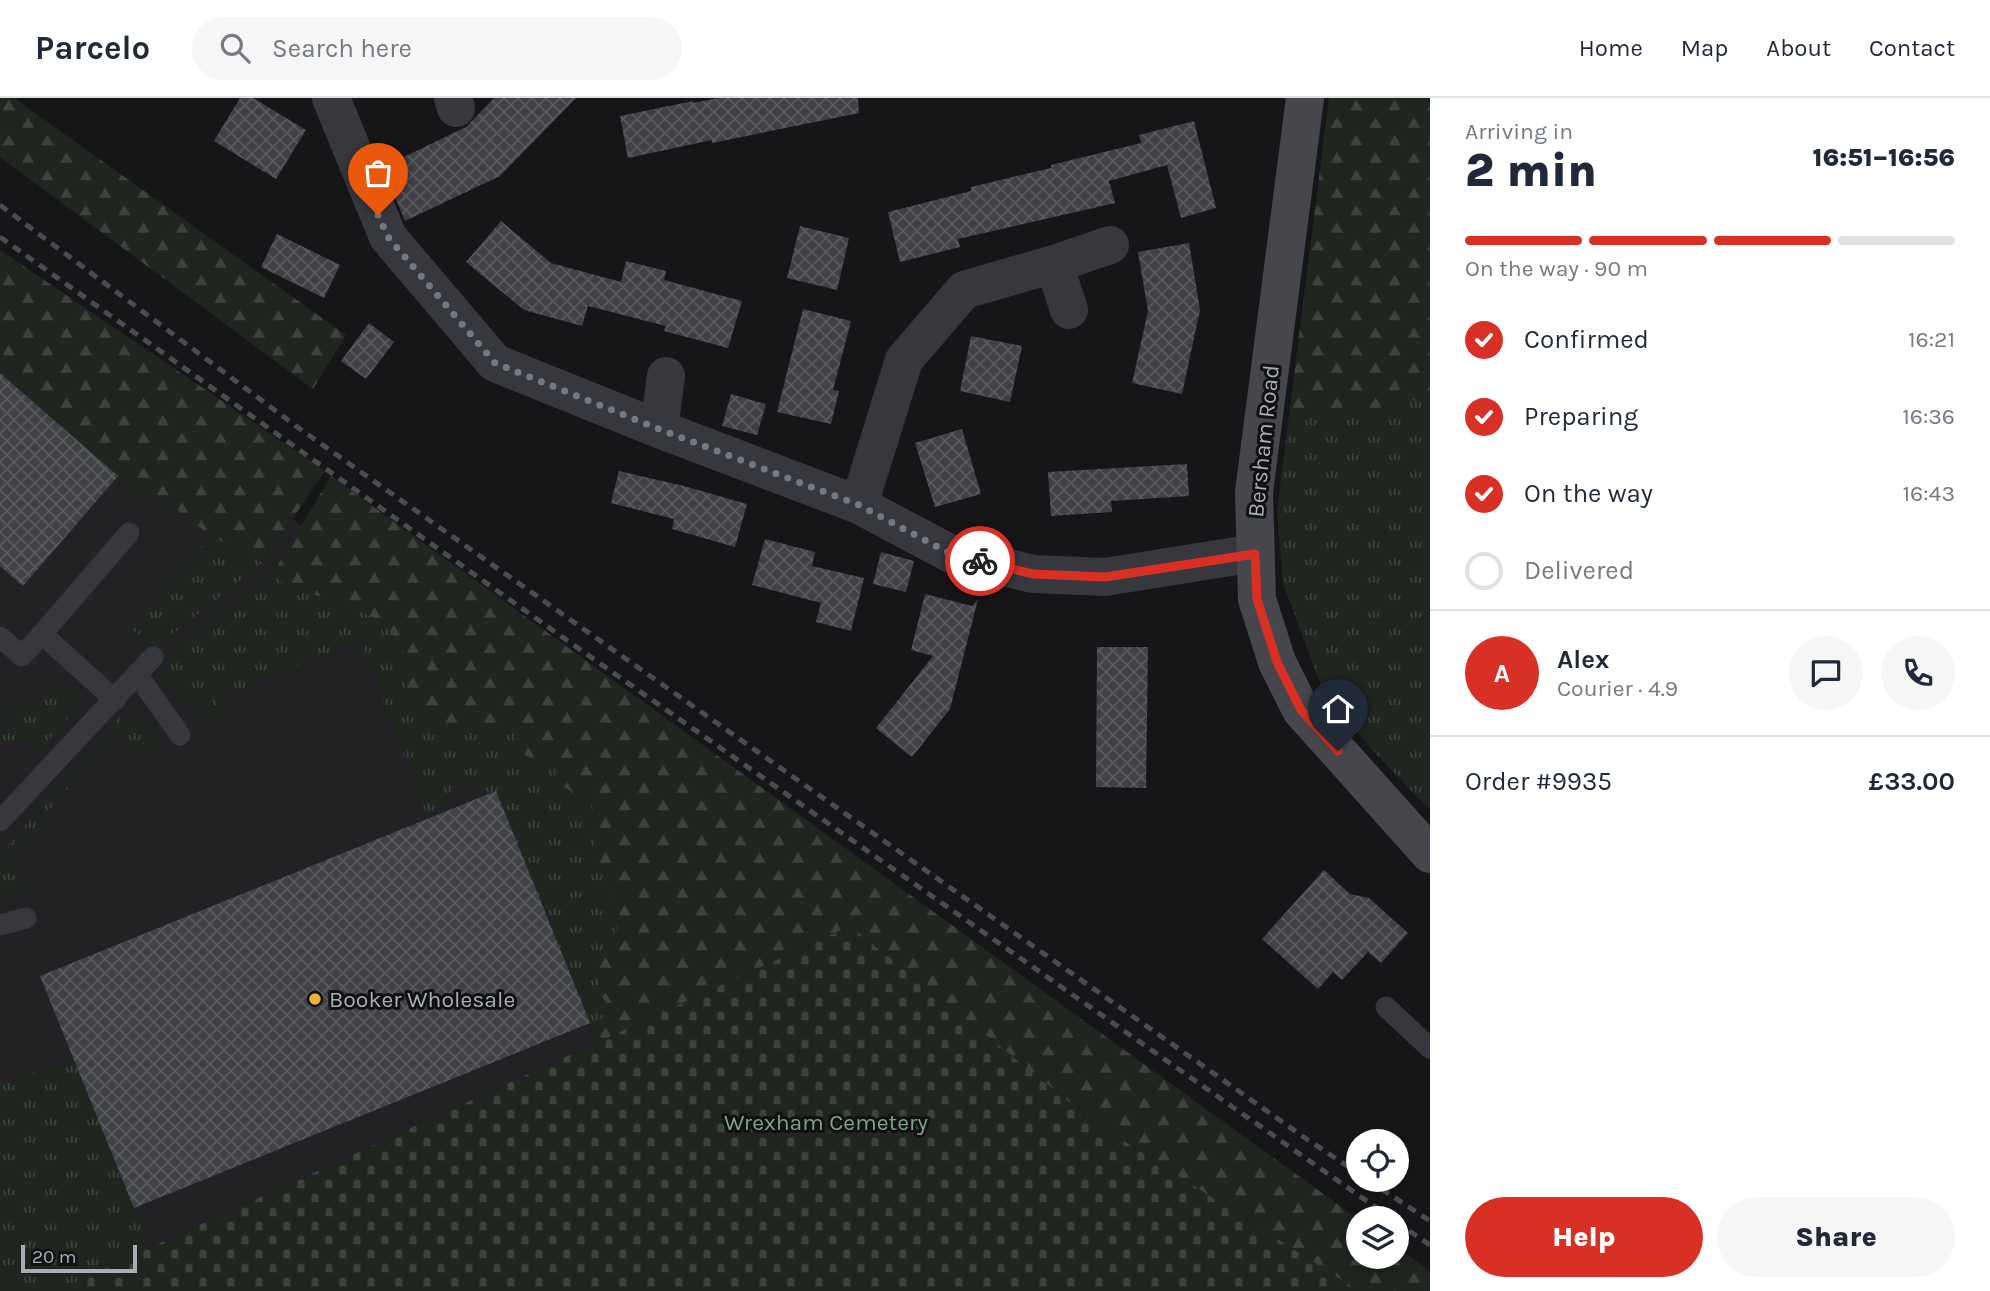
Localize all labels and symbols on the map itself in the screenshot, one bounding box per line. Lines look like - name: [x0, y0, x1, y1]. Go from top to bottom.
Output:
- pin: [348, 143, 408, 215]
- street label: Bersham Road: [1242, 364, 1285, 519]
- courier: [945, 526, 1015, 596]
- pin: [1308, 679, 1368, 751]
- place label: Booker Wholesale: [329, 986, 515, 1013]
- marker: Booker Wholesale: [307, 991, 323, 1007]
- park label: Wrexham Cemetery: [724, 1109, 928, 1136]
- scale bar: [21, 1242, 136, 1274]

